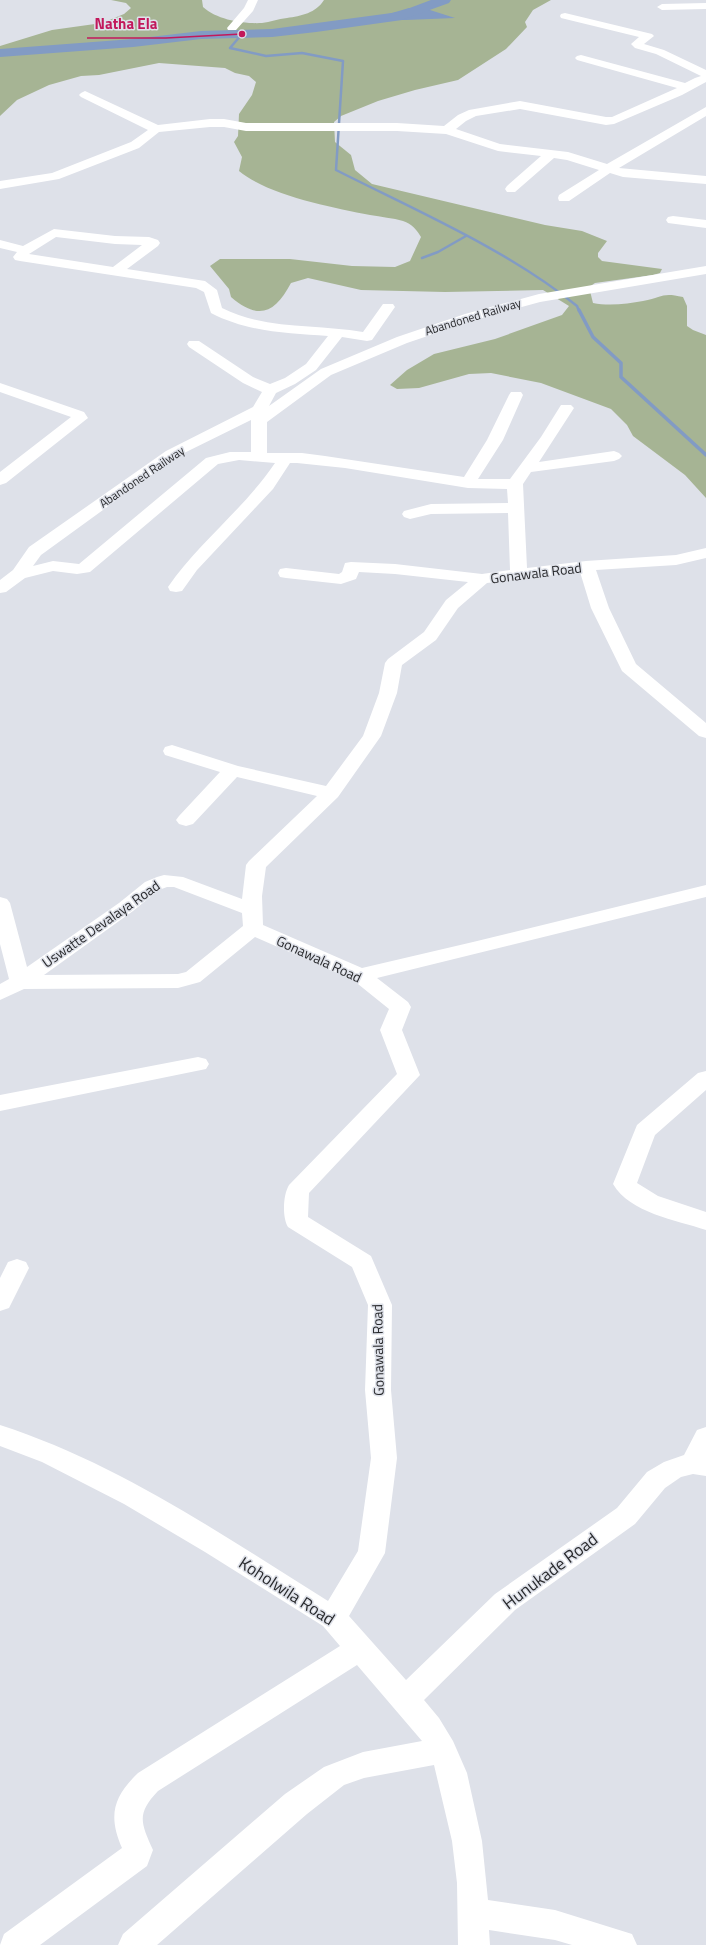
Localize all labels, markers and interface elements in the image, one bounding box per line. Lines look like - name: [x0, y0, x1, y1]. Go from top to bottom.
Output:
- callout: Natha Ela: [87, 11, 166, 38]
- text: Natha Ela: [95, 12, 158, 35]
- street label: Abandoned Railway: [422, 293, 524, 340]
- street label: Abandoned Railway: [95, 441, 189, 512]
- street label: Gonawala Road: [489, 556, 583, 589]
- street label: Uswatte Devalaya Road: [37, 875, 164, 972]
- street label: Gonawala Road: [273, 930, 365, 987]
- street label: Gonawala Road: [366, 1304, 389, 1396]
- street label: Hunukade Road: [497, 1526, 603, 1616]
- street label: Koholwila Road: [234, 1550, 340, 1632]

